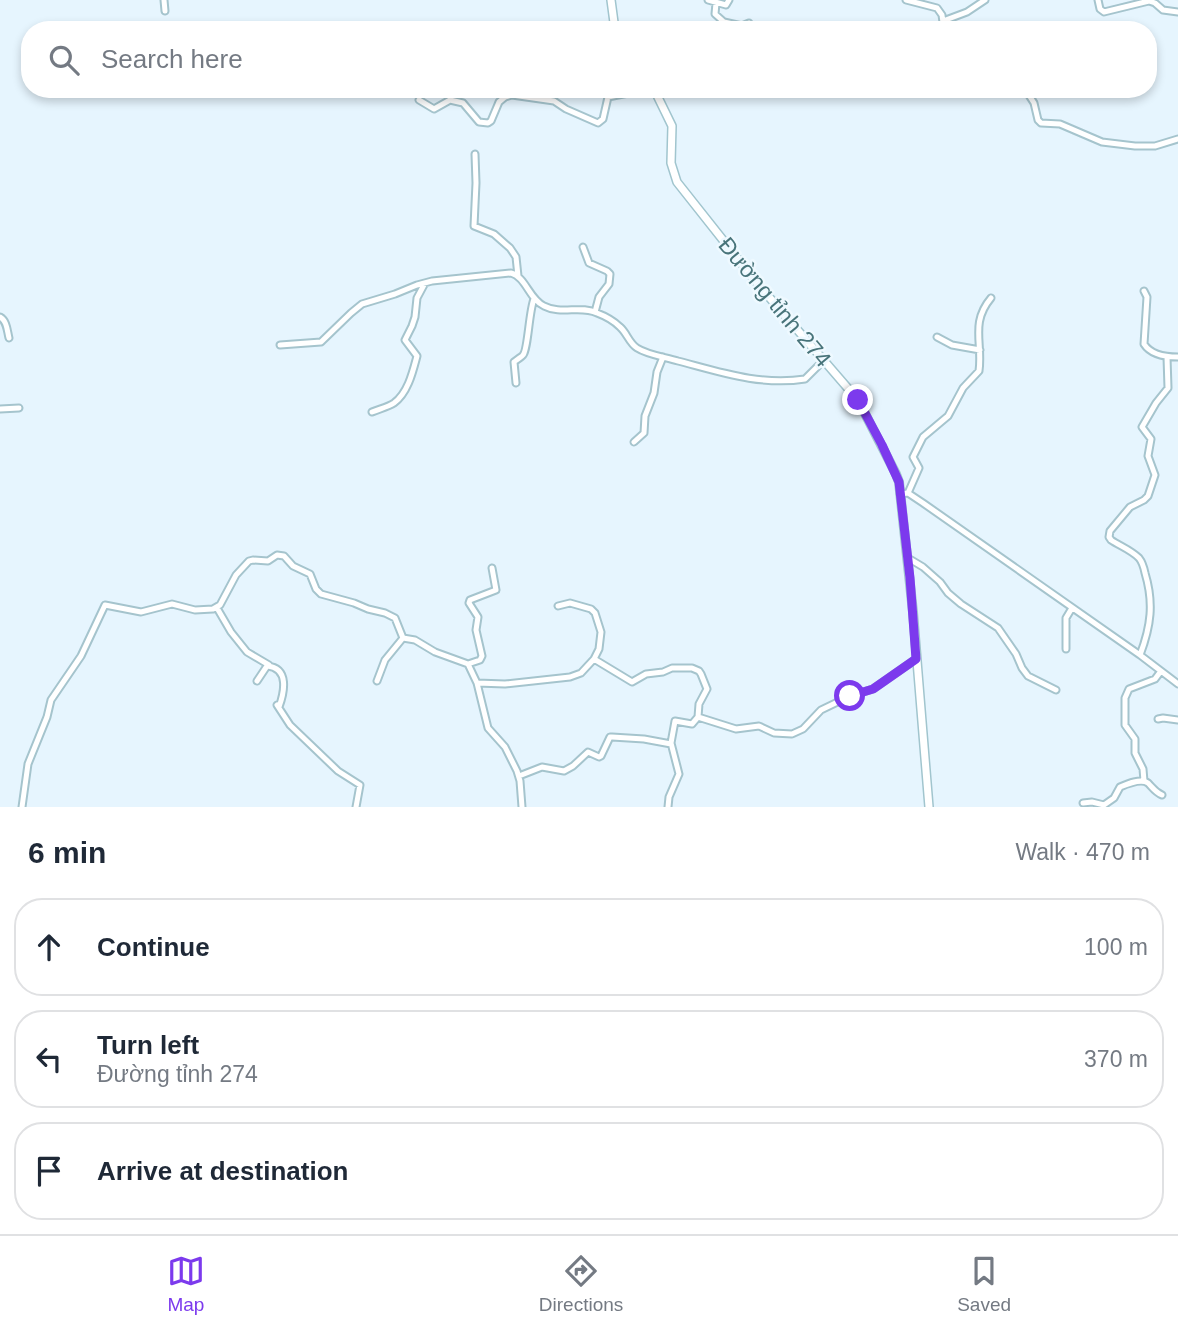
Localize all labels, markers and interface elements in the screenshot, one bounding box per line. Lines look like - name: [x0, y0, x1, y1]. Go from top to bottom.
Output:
- search box: [21, 21, 1157, 98]
- icon: search: [45, 41, 83, 79]
- text: Search here: [101, 44, 243, 74]
- street label: Đường tỉnh 274: [713, 232, 837, 372]
- route end: [842, 384, 873, 415]
- route start: [834, 680, 865, 711]
- text: 6 min: [28, 836, 106, 869]
- text: Walk · 470 m: [1015, 839, 1150, 865]
- icon: ahead: [30, 928, 68, 966]
- text: Continue: [97, 932, 210, 962]
- text: 100 m: [1084, 934, 1148, 960]
- text: Turn left: [97, 1030, 199, 1060]
- icon: left: [30, 1040, 68, 1078]
- text: 370 m: [1084, 1046, 1148, 1072]
- text: Đường tỉnh 274: [97, 1061, 258, 1087]
- icon: arrive: [30, 1152, 68, 1190]
- text: Arrive at destination: [97, 1156, 348, 1186]
- tab: Map: [167, 1252, 205, 1316]
- tab: Directions: [539, 1252, 623, 1316]
- tab: Saved: [957, 1252, 1011, 1316]

